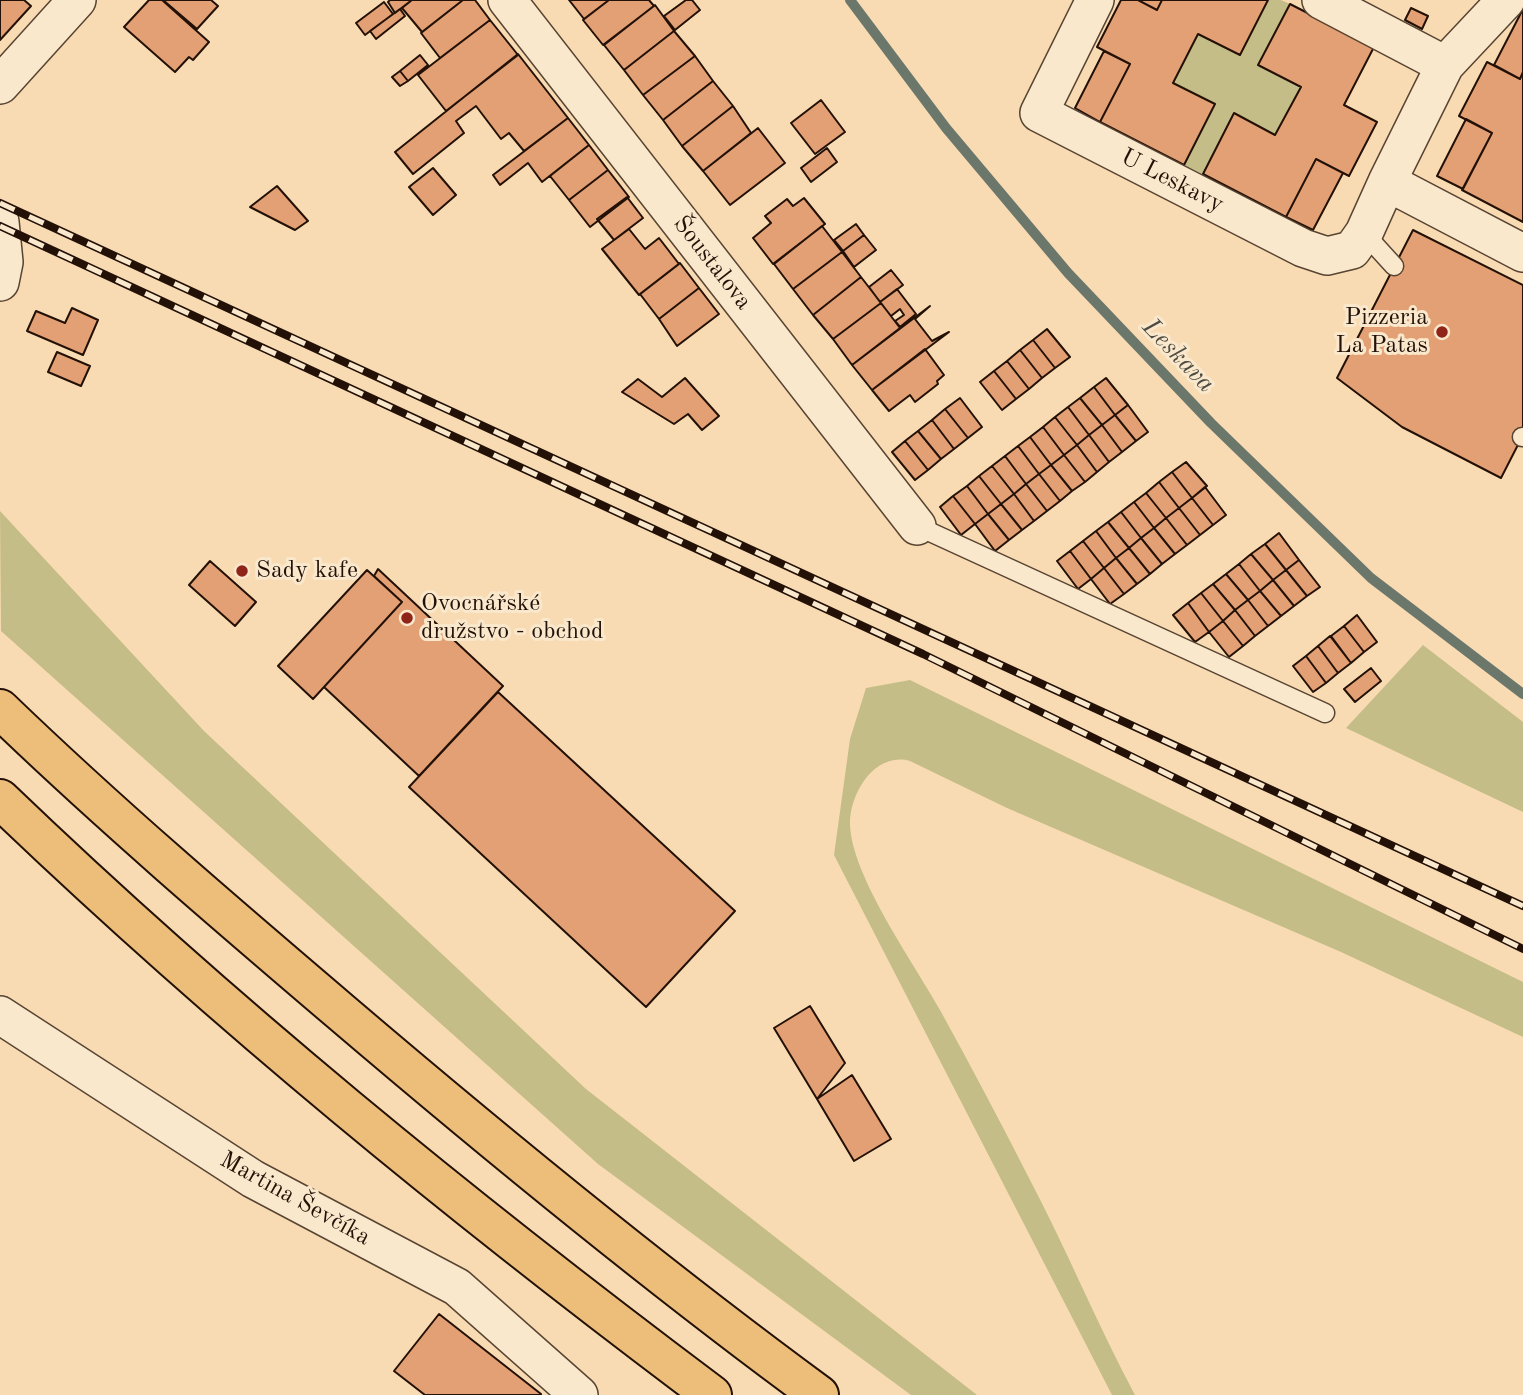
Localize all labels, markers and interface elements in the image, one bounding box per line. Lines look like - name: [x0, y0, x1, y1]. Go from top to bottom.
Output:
- street label: U Leskavy: [1116, 143, 1228, 219]
- street label: Šoustalova: [666, 210, 758, 316]
- place label: Pizzeria La Patas: [1336, 304, 1428, 360]
- water label: Leskava: [1135, 312, 1221, 400]
- marker: Pizzeria La Patas: [1434, 324, 1450, 340]
- place label: Sady kafe: [256, 557, 358, 585]
- marker: Sady kafe: [234, 563, 250, 579]
- place label: Ovocnářské družstvo - obchod: [421, 590, 603, 646]
- marker: Ovocnářské družstvo - obchod: [399, 610, 415, 626]
- street label: Martina Ševčíka: [215, 1146, 375, 1252]

